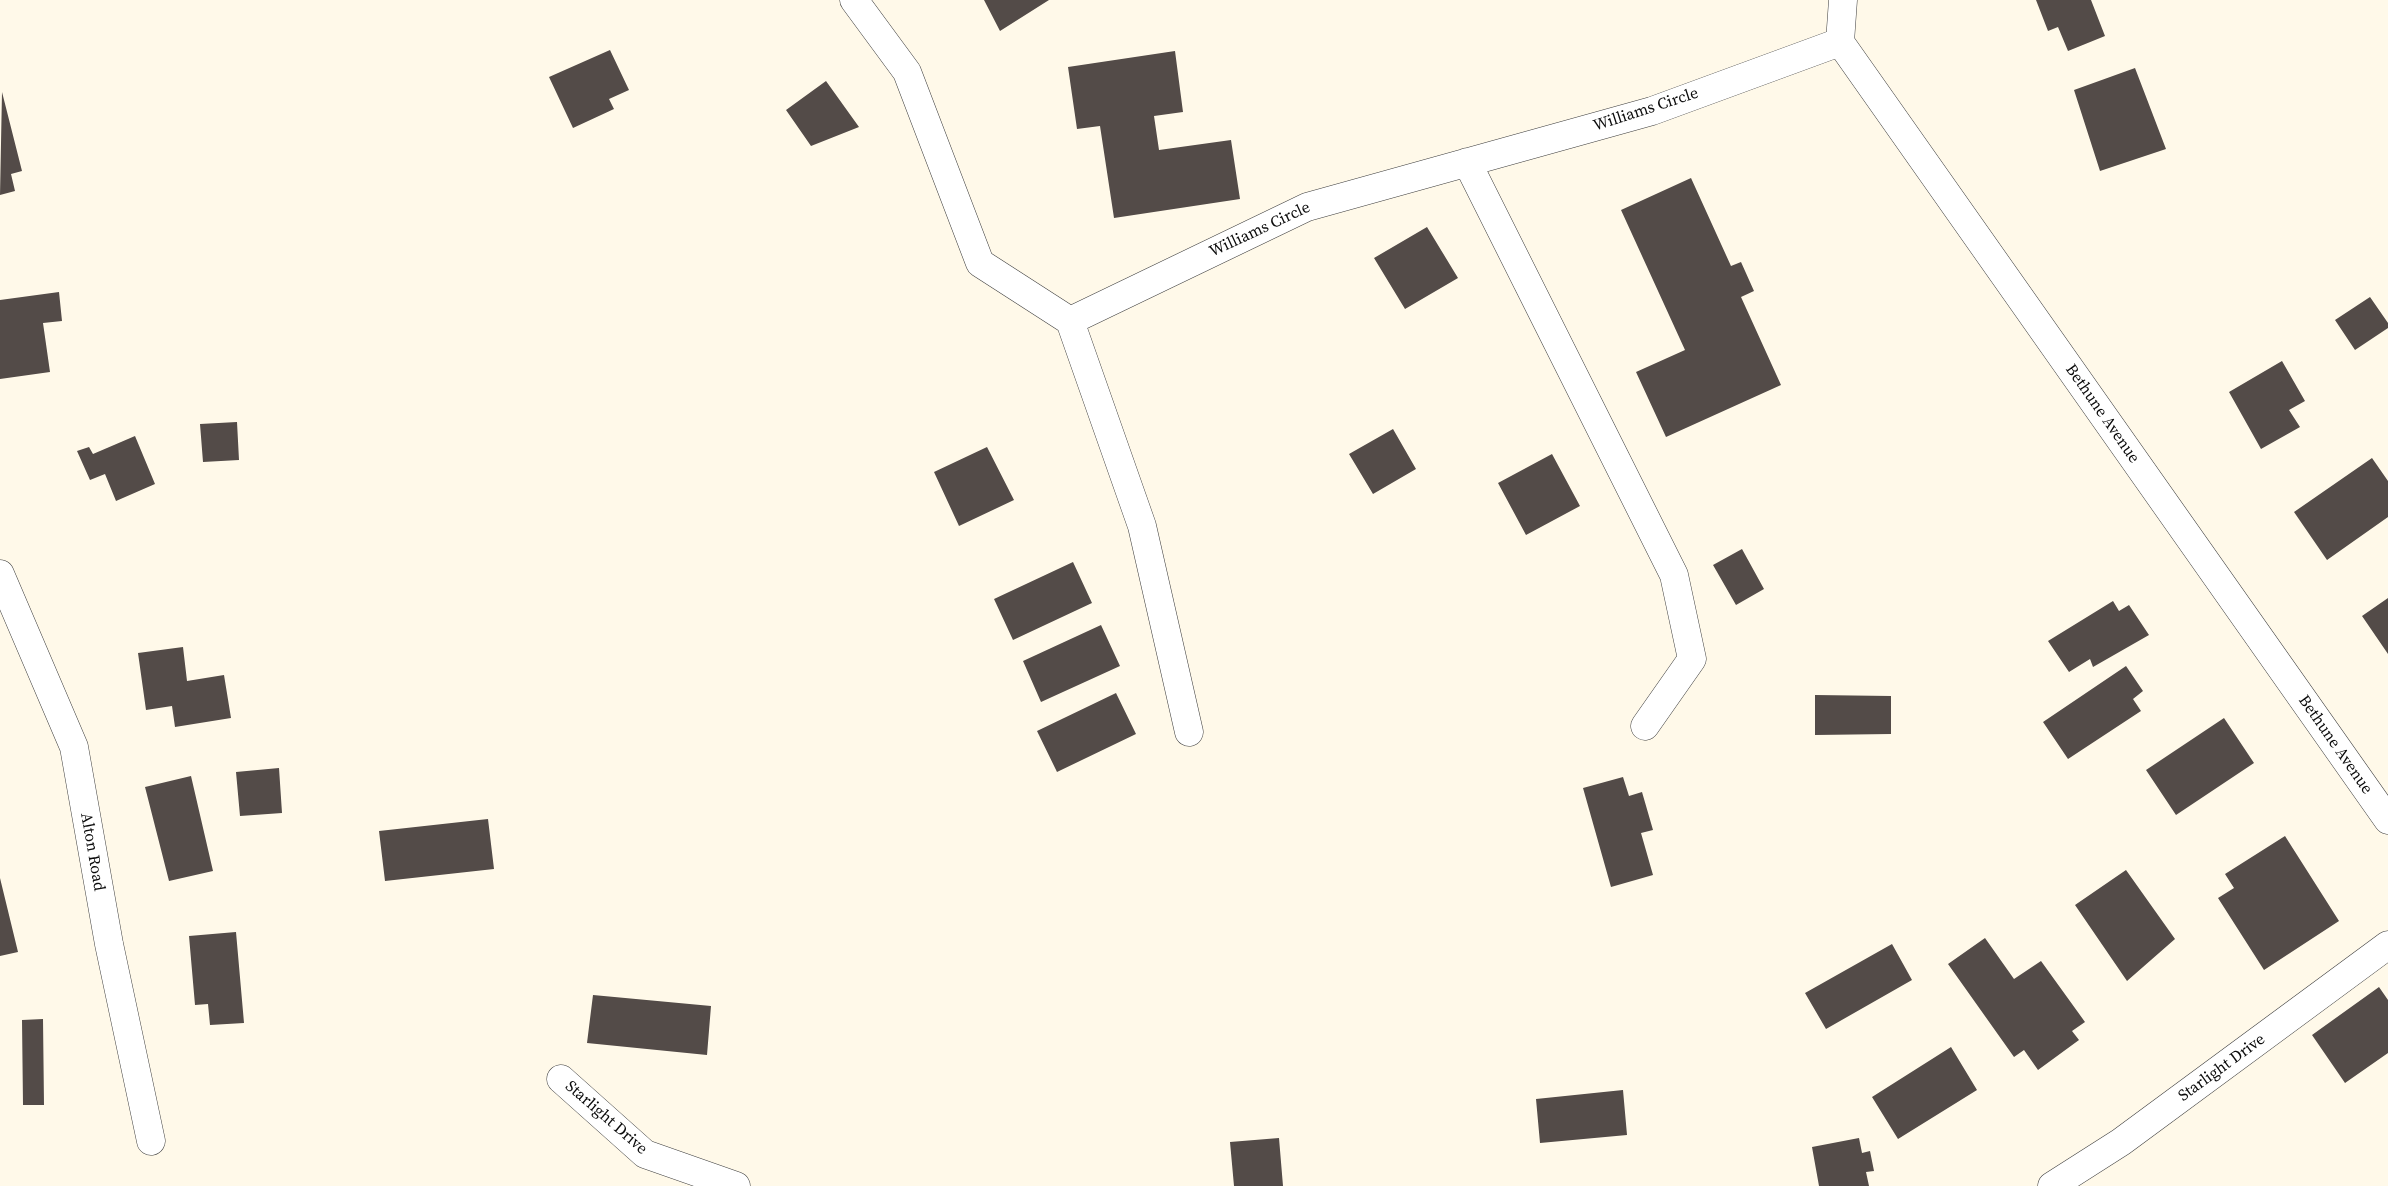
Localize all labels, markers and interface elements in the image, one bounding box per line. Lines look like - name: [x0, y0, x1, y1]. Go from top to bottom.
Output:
- street label: Williams Circle: [1591, 84, 1701, 136]
- street label: Williams Circle: [1206, 198, 1314, 262]
- street label: Bethune Avenue: [2061, 361, 2143, 467]
- street label: Bethune Avenue: [2294, 692, 2376, 798]
- street label: Alton Road: [76, 811, 108, 893]
- street label: Starlight Drive: [2175, 1030, 2269, 1106]
- street label: Starlight Drive: [561, 1077, 651, 1159]

